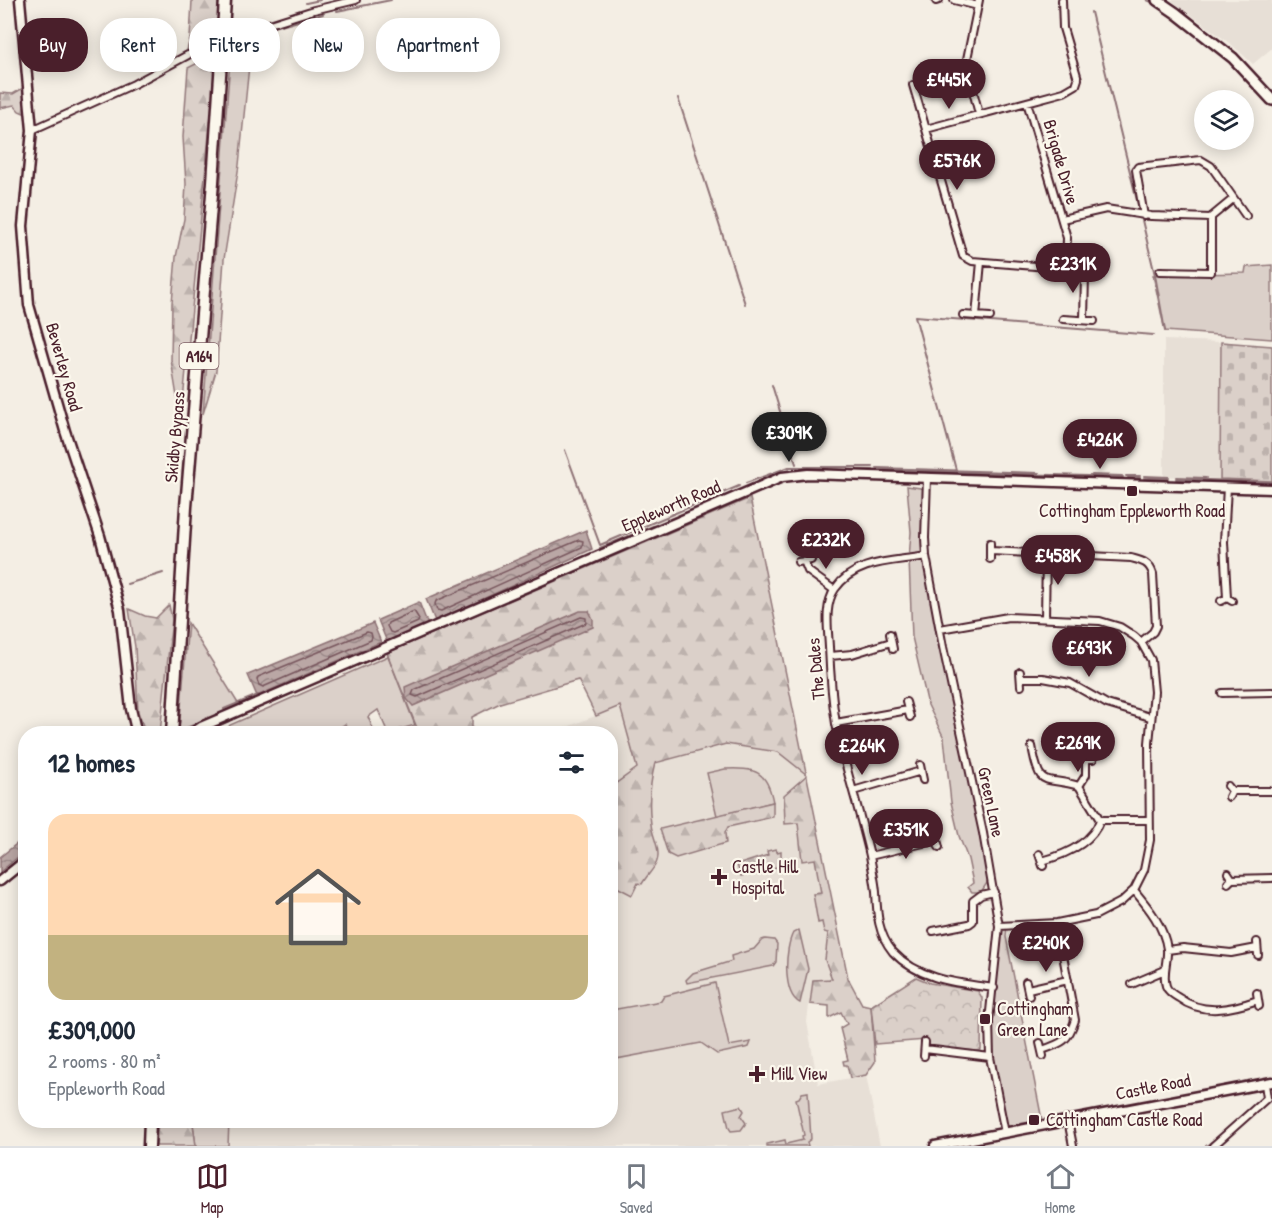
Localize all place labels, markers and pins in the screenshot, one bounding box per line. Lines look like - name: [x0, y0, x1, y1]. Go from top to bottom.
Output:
- pin: £445K: [907, 59, 991, 110]
- pin: £576K: [915, 140, 999, 191]
- pin: £231K: [1031, 243, 1115, 294]
- pin: £309K: [747, 412, 831, 463]
- pin: £426K: [1058, 419, 1142, 470]
- marker: Cottingham Eppleworth Road: [1125, 484, 1139, 498]
- place label: Cottingham Eppleworth Road: [1039, 498, 1225, 523]
- pin: £232K: [784, 519, 868, 570]
- pin: £458K: [1016, 535, 1100, 586]
- pin: £693K: [1047, 627, 1131, 678]
- pin: £269K: [1036, 722, 1120, 773]
- pin: £264K: [820, 725, 904, 776]
- pin: £351K: [864, 809, 948, 860]
- place label: Castle Hill Hospital: [732, 854, 799, 900]
- marker: Castle Hill Hospital: [710, 868, 728, 886]
- pin: £240K: [1004, 922, 1088, 973]
- place label: Cottingham Green Lane: [997, 996, 1074, 1042]
- marker: Cottingham Green Lane: [978, 1012, 992, 1026]
- place label: Mill View: [771, 1061, 827, 1086]
- marker: Mill View: [748, 1065, 766, 1083]
- place label: Cottingham Castle Road: [1046, 1107, 1202, 1132]
- marker: Cottingham Castle Road: [1027, 1113, 1041, 1127]

